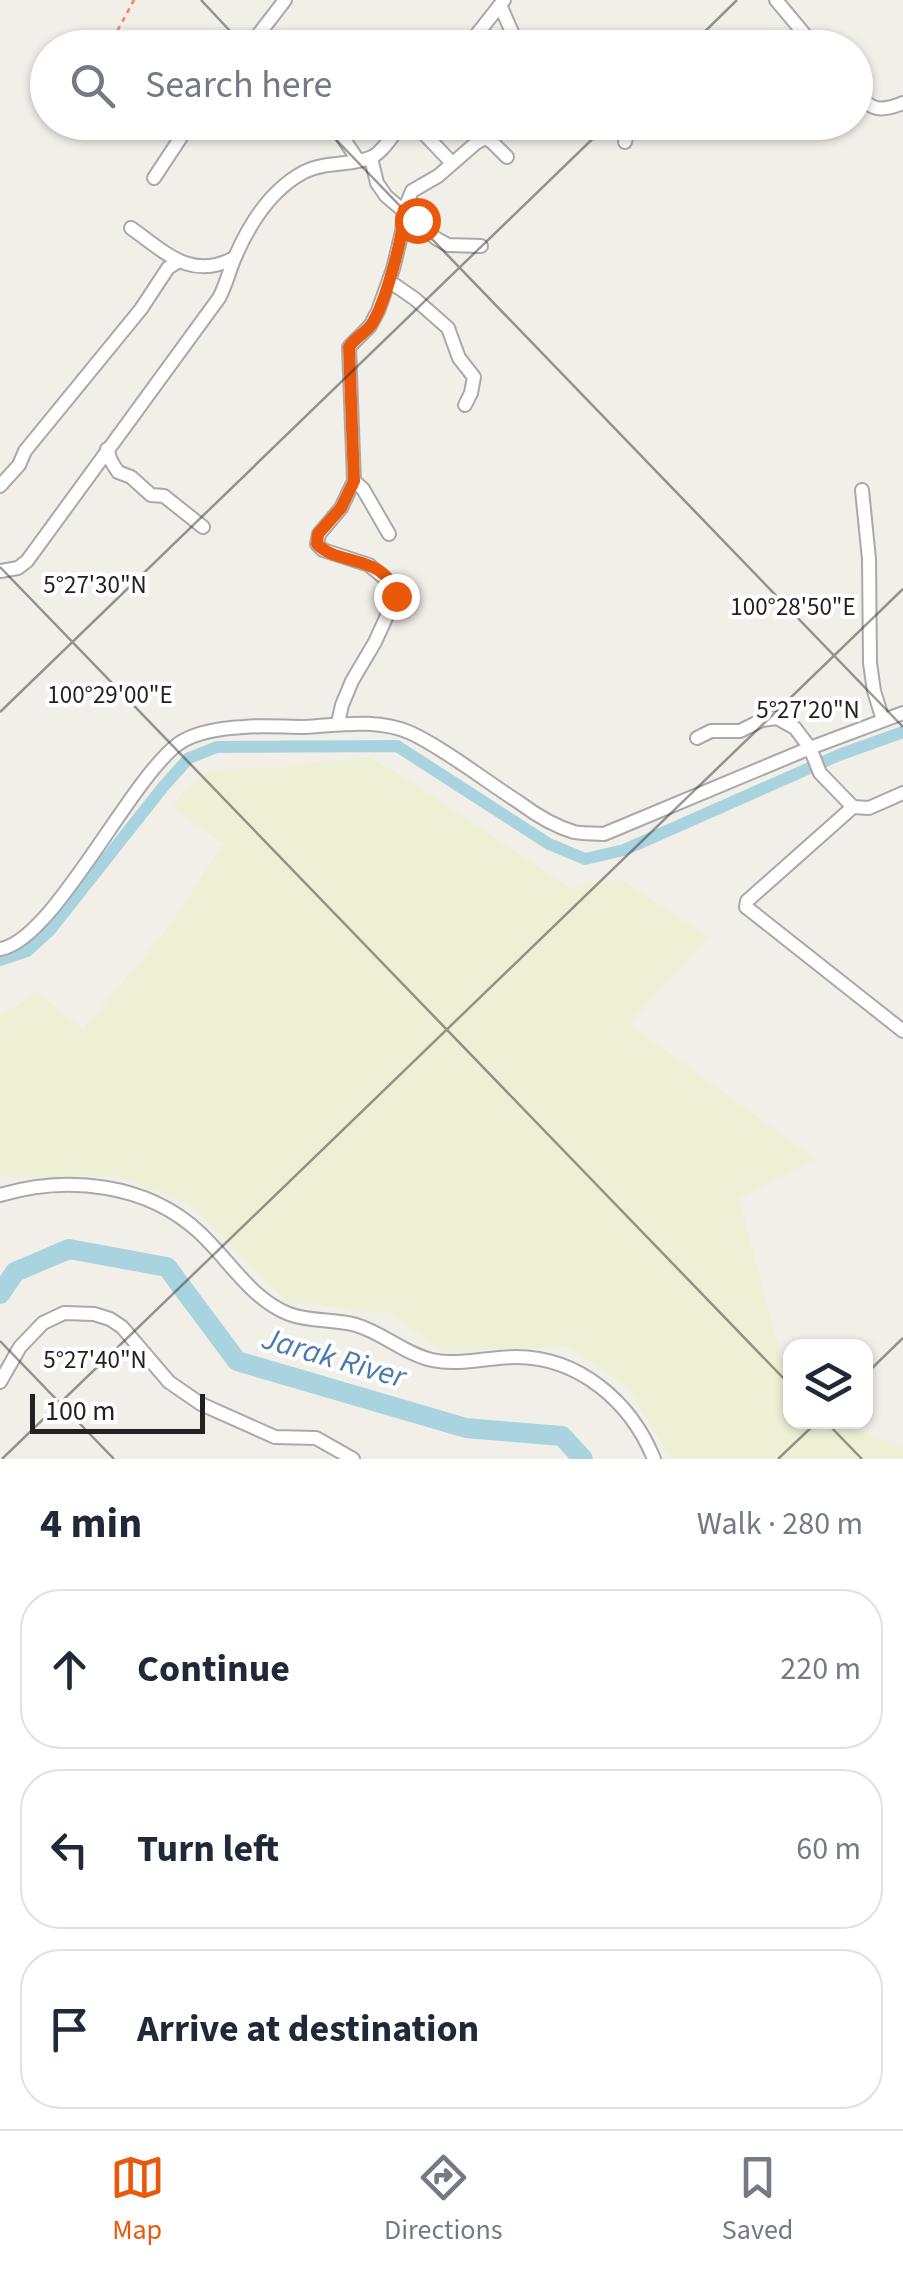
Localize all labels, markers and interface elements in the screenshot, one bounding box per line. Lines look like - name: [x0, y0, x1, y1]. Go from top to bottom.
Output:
- search box: [30, 30, 873, 140]
- icon: search: [65, 58, 120, 113]
- text: Search here: [145, 58, 332, 112]
- route start: [395, 198, 441, 244]
- text: 5°27'30"N: [43, 567, 147, 603]
- route end: [374, 574, 420, 620]
- text: 100°28'50"E: [730, 589, 856, 625]
- text: 100°29'00"E: [47, 677, 173, 713]
- text: 5°27'20"N: [756, 692, 860, 728]
- water label: Jarak River: [256, 1315, 413, 1401]
- map controls: [783, 1339, 873, 1429]
- button: layers: [783, 1339, 873, 1429]
- text: 5°27'40"N: [43, 1342, 147, 1378]
- scale bar: [30, 1389, 205, 1434]
- text: 100 m: [45, 1391, 116, 1431]
- text: 4 min: [40, 1494, 142, 1554]
- text: Walk · 280 m: [697, 1501, 863, 1547]
- icon: ahead: [42, 1642, 97, 1697]
- text: Continue: [137, 1642, 290, 1696]
- text: 220 m: [780, 1646, 861, 1692]
- icon: left: [42, 1822, 97, 1877]
- text: Turn left: [137, 1822, 279, 1876]
- text: 60 m: [796, 1826, 861, 1872]
- icon: arrive: [42, 2002, 97, 2057]
- text: Arrive at destination: [137, 2002, 479, 2056]
- tab: Map: [110, 2150, 165, 2250]
- tab: Directions: [384, 2150, 503, 2250]
- tab: Saved: [722, 2150, 793, 2250]

